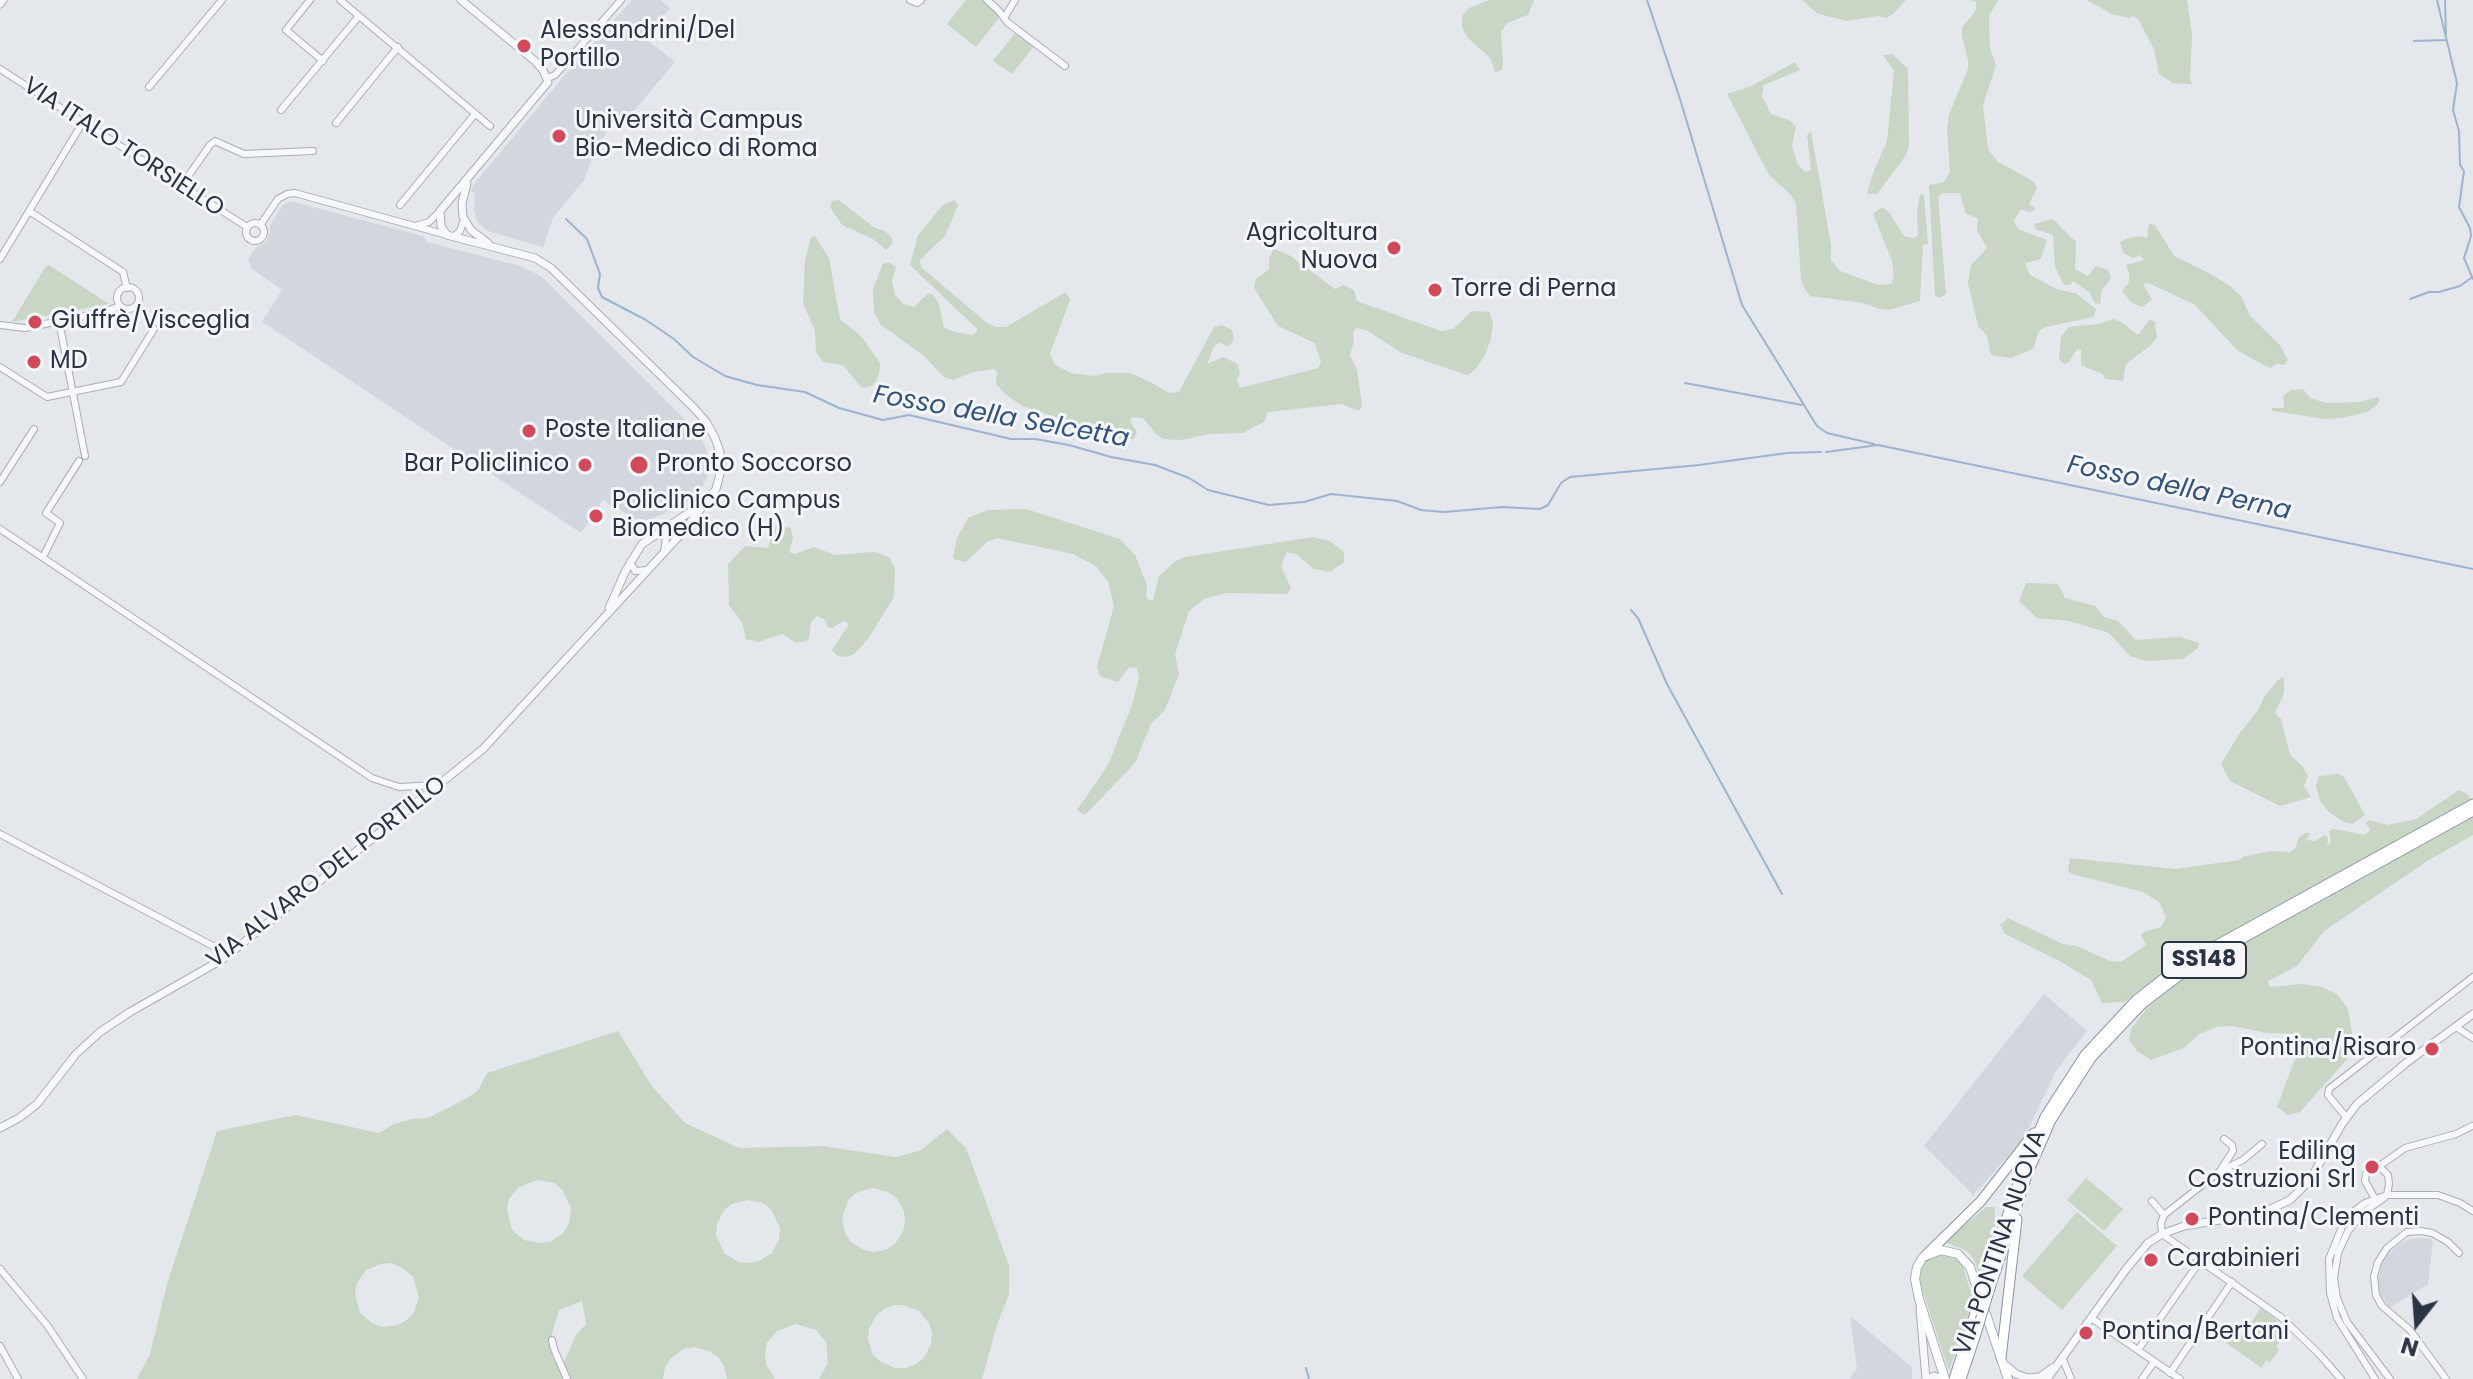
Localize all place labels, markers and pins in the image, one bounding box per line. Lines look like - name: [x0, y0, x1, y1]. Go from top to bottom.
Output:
- place label: Alessandrini/Del Portillo: [540, 18, 735, 74]
- marker: Alessandrini/Del Portillo: [515, 37, 533, 55]
- place label: Università Campus Bio-Medico di Roma: [575, 108, 818, 164]
- marker: Università Campus Bio-Medico di Roma: [550, 127, 568, 145]
- place label: Agricoltura Nuova: [1246, 220, 1378, 276]
- marker: Agricoltura Nuova: [1385, 239, 1403, 257]
- place label: Torre di Perna: [1451, 276, 1616, 304]
- marker: Torre di Perna: [1426, 281, 1444, 299]
- place label: Giuffrè/Visceglia: [51, 308, 250, 336]
- marker: Giuffrè/Visceglia: [26, 313, 44, 331]
- place label: MD: [50, 348, 88, 376]
- marker: MD: [25, 353, 43, 371]
- place label: Poste Italiane: [545, 417, 706, 445]
- marker: Poste Italiane: [520, 422, 538, 440]
- place label: Bar Policlinico: [404, 451, 569, 479]
- place label: Pronto Soccorso: [657, 451, 852, 479]
- marker: Pronto Soccorso: [628, 454, 650, 476]
- marker: Bar Policlinico: [576, 456, 594, 474]
- place label: Policlinico Campus Biomedico (H): [612, 488, 841, 544]
- marker: Policlinico Campus Biomedico (H): [587, 507, 605, 525]
- place label: Pontina/Risaro: [2240, 1035, 2416, 1063]
- marker: Pontina/Risaro: [2423, 1040, 2441, 1058]
- place label: Ediling Costruzioni Srl: [2188, 1139, 2356, 1195]
- marker: Ediling Costruzioni Srl: [2363, 1158, 2381, 1176]
- place label: Pontina/Clementi: [2208, 1205, 2419, 1233]
- marker: Pontina/Clementi: [2183, 1210, 2201, 1228]
- place label: Carabinieri: [2167, 1246, 2300, 1274]
- marker: Carabinieri: [2142, 1251, 2160, 1269]
- place label: Pontina/Bertani: [2102, 1319, 2289, 1347]
- marker: Pontina/Bertani: [2077, 1324, 2095, 1342]

